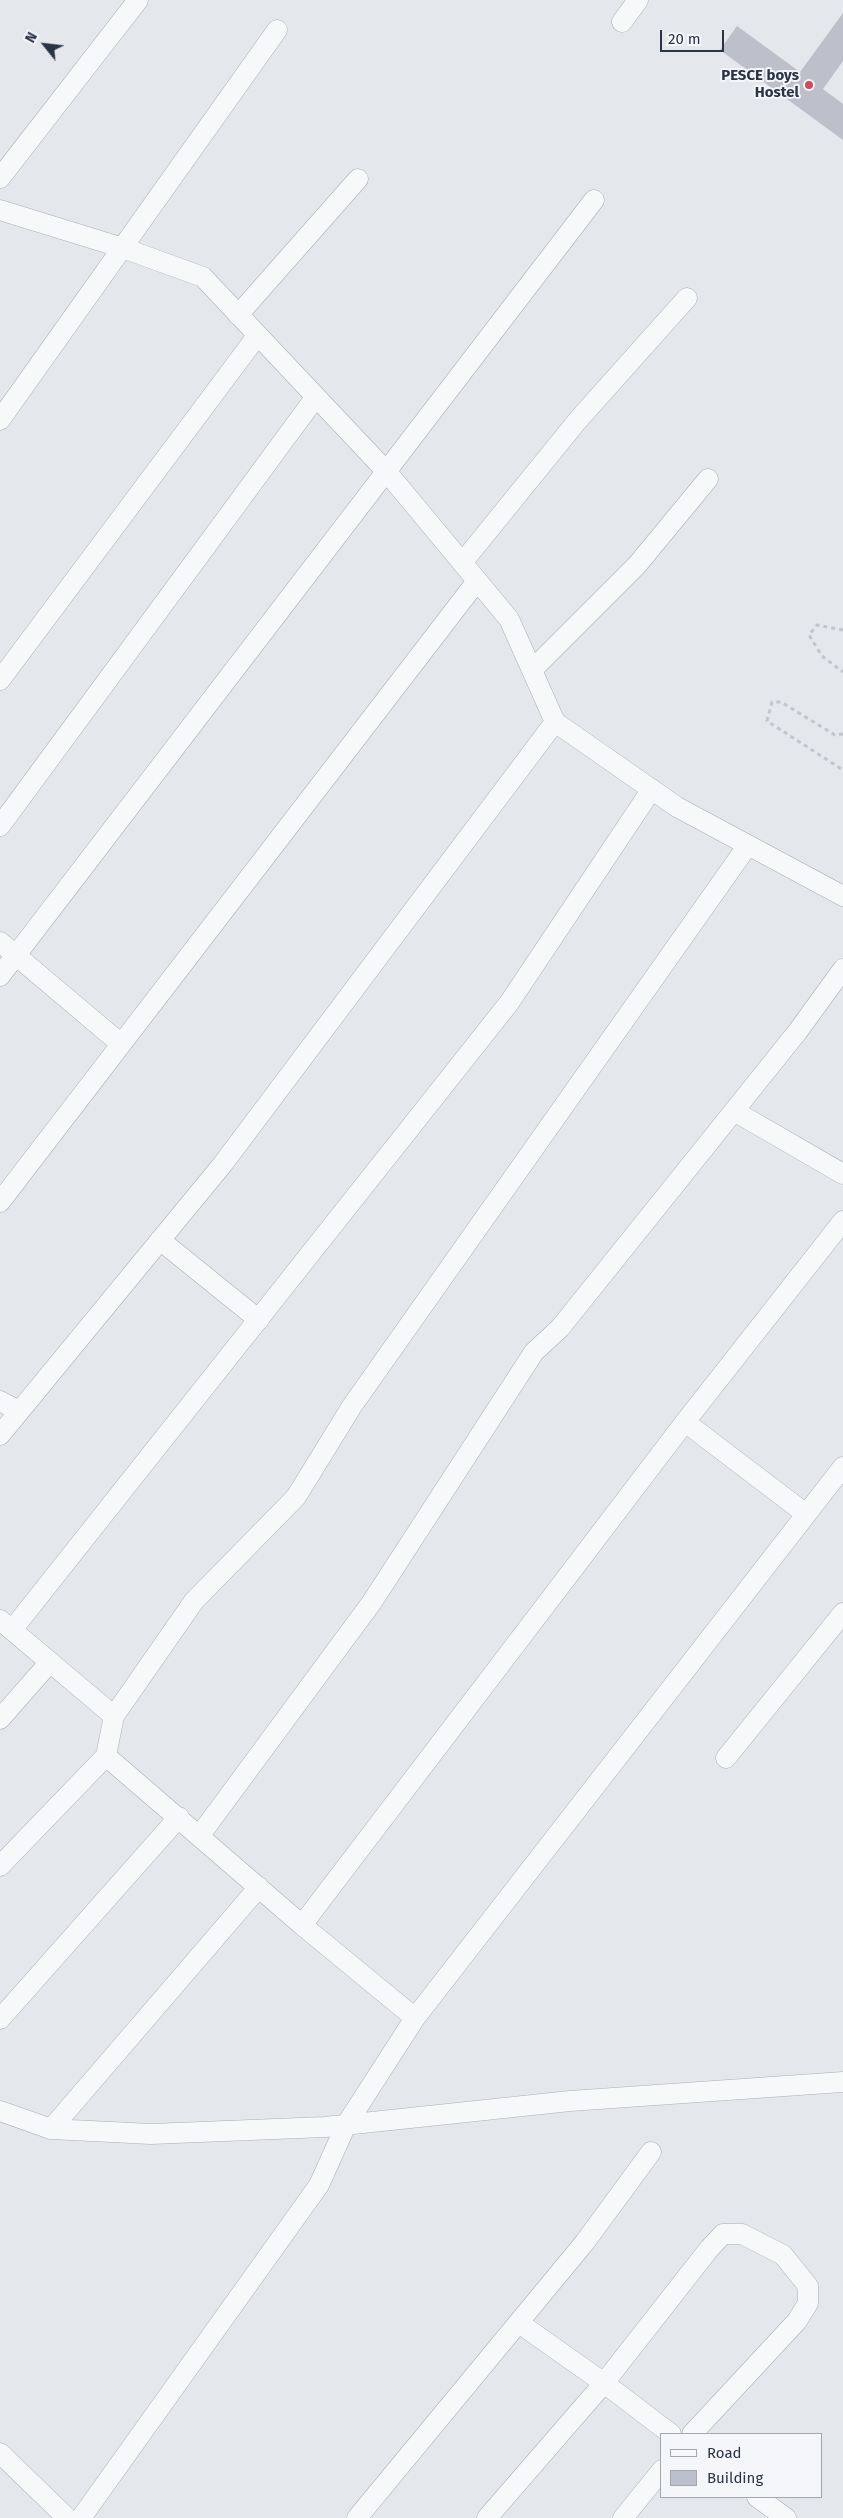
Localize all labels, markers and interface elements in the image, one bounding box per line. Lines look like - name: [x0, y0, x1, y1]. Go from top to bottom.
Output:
- north arrow: [20, 20, 70, 70]
- scale bar: [663, 20, 727, 52]
- text: N: [22, 29, 41, 46]
- text: 20 m: [668, 30, 701, 48]
- place label: PESCE boys Hostel: [721, 67, 799, 102]
- marker: PESCE boys Hostel: [803, 79, 815, 91]
- legend: [660, 2433, 823, 2498]
- text: Road: [707, 2444, 742, 2462]
- text: Building: [707, 2469, 763, 2487]

